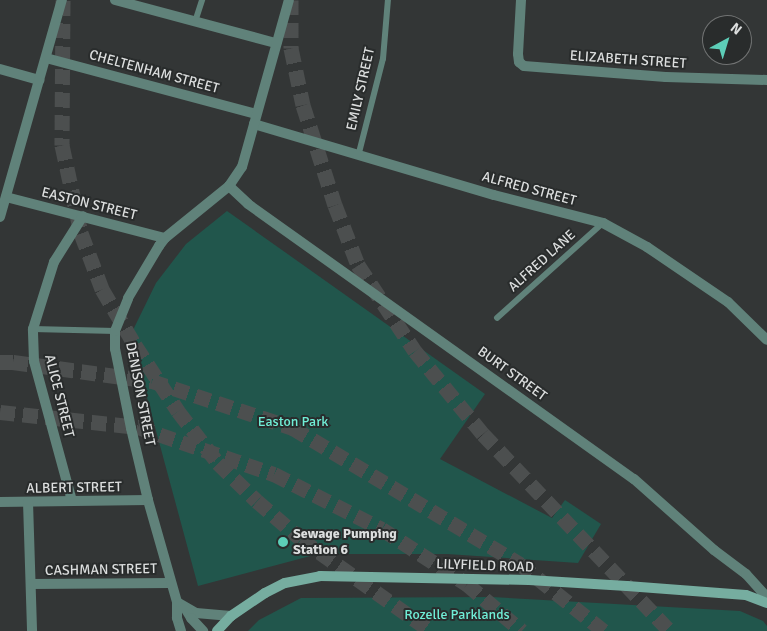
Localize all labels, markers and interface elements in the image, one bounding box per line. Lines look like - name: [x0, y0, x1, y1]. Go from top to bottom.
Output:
- north arrow: [702, 15, 752, 65]
- text: N: [727, 19, 745, 38]
- street label: EMILY STREET: [343, 46, 379, 132]
- street label: CHELTENHAM STREET: [87, 47, 221, 97]
- street label: ELIZABETH STREET: [569, 48, 687, 72]
- street label: ALFRED STREET: [480, 168, 578, 210]
- street label: EASTON STREET: [40, 184, 138, 224]
- street label: ALFRED LANE: [505, 226, 579, 296]
- street label: DENISON STREET: [122, 341, 158, 447]
- street label: BURT STREET: [474, 343, 550, 405]
- street label: ALICE STREET: [41, 353, 77, 439]
- park label: Easton Park: [258, 414, 328, 430]
- street label: ALBERT STREET: [26, 479, 122, 497]
- place label: Sewage Pumping Station 6: [293, 526, 397, 558]
- marker: Sewage Pumping Station 6: [277, 536, 289, 548]
- street label: LILYFIELD ROAD: [436, 556, 534, 576]
- street label: CASHMAN STREET: [45, 561, 157, 579]
- park label: Rozelle Parklands: [404, 607, 510, 623]

